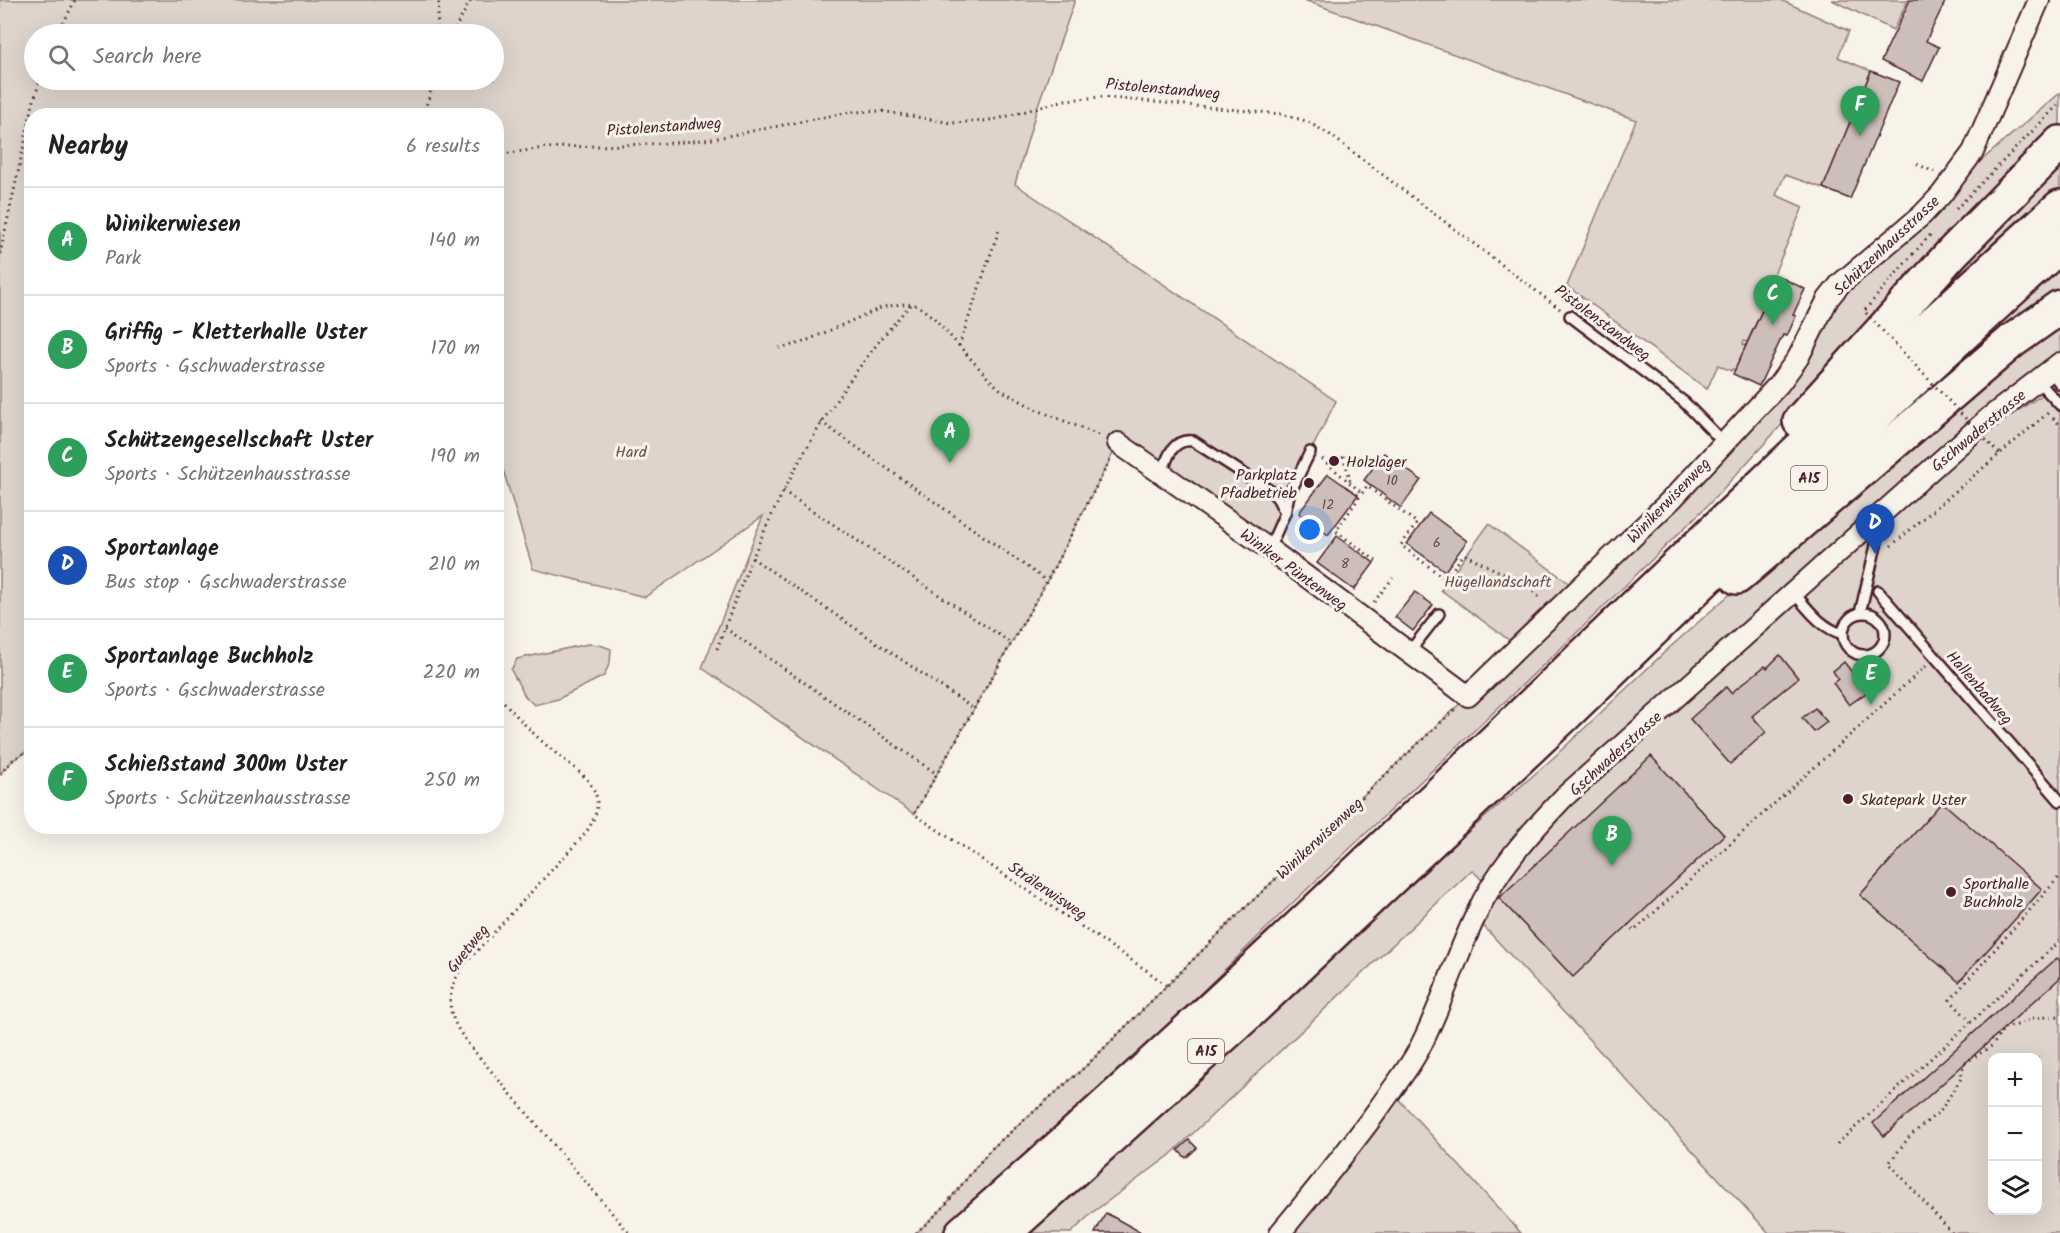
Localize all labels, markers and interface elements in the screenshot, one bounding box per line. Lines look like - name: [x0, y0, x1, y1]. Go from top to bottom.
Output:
- search box: [24, 24, 504, 90]
- text: Search here: [93, 40, 201, 75]
- icon: search: [45, 41, 78, 74]
- street label: Pistolenstandweg: [1104, 72, 1221, 107]
- pin: F: [1840, 86, 1880, 136]
- street label: Pistolenstandweg: [606, 111, 722, 144]
- text: Nearby: [48, 126, 128, 168]
- text: 6 results: [406, 131, 480, 163]
- street label: Schützenhausstrasse: [1828, 190, 1946, 302]
- text: Winikerwiesen: [105, 208, 241, 243]
- text: A: [61, 225, 74, 257]
- text: 140 m: [429, 225, 480, 257]
- text: Park: [105, 243, 141, 275]
- pin: C: [1754, 276, 1792, 325]
- street label: Pistolenstandweg: [1549, 279, 1656, 368]
- text: Griffig - Kletterhalle Uster: [105, 316, 367, 351]
- text: B: [61, 333, 74, 365]
- text: 170 m: [431, 333, 480, 365]
- text: Sports · Gschwaderstrasse: [105, 351, 325, 383]
- street label: Gschwaderstrasse: [1926, 384, 2032, 479]
- pin: A: [930, 414, 970, 463]
- text: Schützengesellschaft Uster: [105, 424, 373, 459]
- park label: Hard: [615, 440, 648, 465]
- text: C: [61, 441, 74, 473]
- text: 190 m: [430, 441, 480, 473]
- place label: Holzlager: [1346, 450, 1408, 475]
- street label: Winikerwisenweg: [1621, 452, 1717, 550]
- marker: Holzlager: [1327, 454, 1341, 468]
- text: Sports · Schützenhausstrasse: [105, 459, 350, 491]
- place label: Parkplatz Pfadbetrieb: [1220, 463, 1298, 506]
- road number: A15: [1791, 466, 1827, 490]
- house number: 10: [1386, 470, 1398, 492]
- marker: Parkplatz Pfadbetrieb: [1302, 476, 1316, 490]
- house number: 12: [1322, 494, 1334, 516]
- pin: D: [1856, 504, 1894, 554]
- your location: [1295, 515, 1324, 544]
- street label: Winiker Püntenweg: [1234, 523, 1352, 618]
- text: Sportanlage: [105, 532, 219, 567]
- house number: 6: [1433, 532, 1441, 554]
- text: D: [61, 549, 74, 581]
- text: 210 m: [428, 549, 480, 581]
- house number: 8: [1341, 553, 1350, 575]
- text: Bus stop · Gschwaderstrasse: [105, 567, 347, 599]
- park label: Hügellandschaft: [1444, 570, 1552, 595]
- text: Sportanlage Buchholz: [105, 640, 314, 675]
- street label: Hallenbadweg: [1940, 645, 2018, 731]
- pin: E: [1852, 656, 1890, 705]
- text: E: [62, 657, 73, 689]
- text: 220 m: [423, 657, 480, 689]
- text: Sports · Gschwaderstrasse: [105, 675, 325, 707]
- street label: Gschwaderstrasse: [1564, 705, 1668, 803]
- text: Schießstand 300m Uster: [105, 748, 347, 783]
- text: F: [62, 765, 73, 797]
- text: 250 m: [424, 765, 480, 797]
- text: Sports · Schützenhausstrasse: [105, 783, 350, 815]
- place label: Skatepark Uster: [1860, 788, 1968, 813]
- street label: Winikerwisenweg: [1271, 792, 1369, 886]
- marker: Skatepark Uster: [1841, 792, 1855, 806]
- pin: B: [1592, 816, 1632, 866]
- street label: Strälerwisweg: [1002, 855, 1092, 927]
- place label: Sporthalle Buchholz: [1963, 872, 2029, 915]
- marker: Sporthalle Buchholz: [1944, 885, 1958, 899]
- street label: Guetweg: [441, 919, 496, 979]
- road number: A15: [1188, 1039, 1224, 1063]
- map controls: [1988, 1053, 2042, 1215]
- button: +: [1988, 1053, 2042, 1107]
- button: −: [1988, 1107, 2042, 1161]
- button: layers: [1988, 1161, 2042, 1215]

